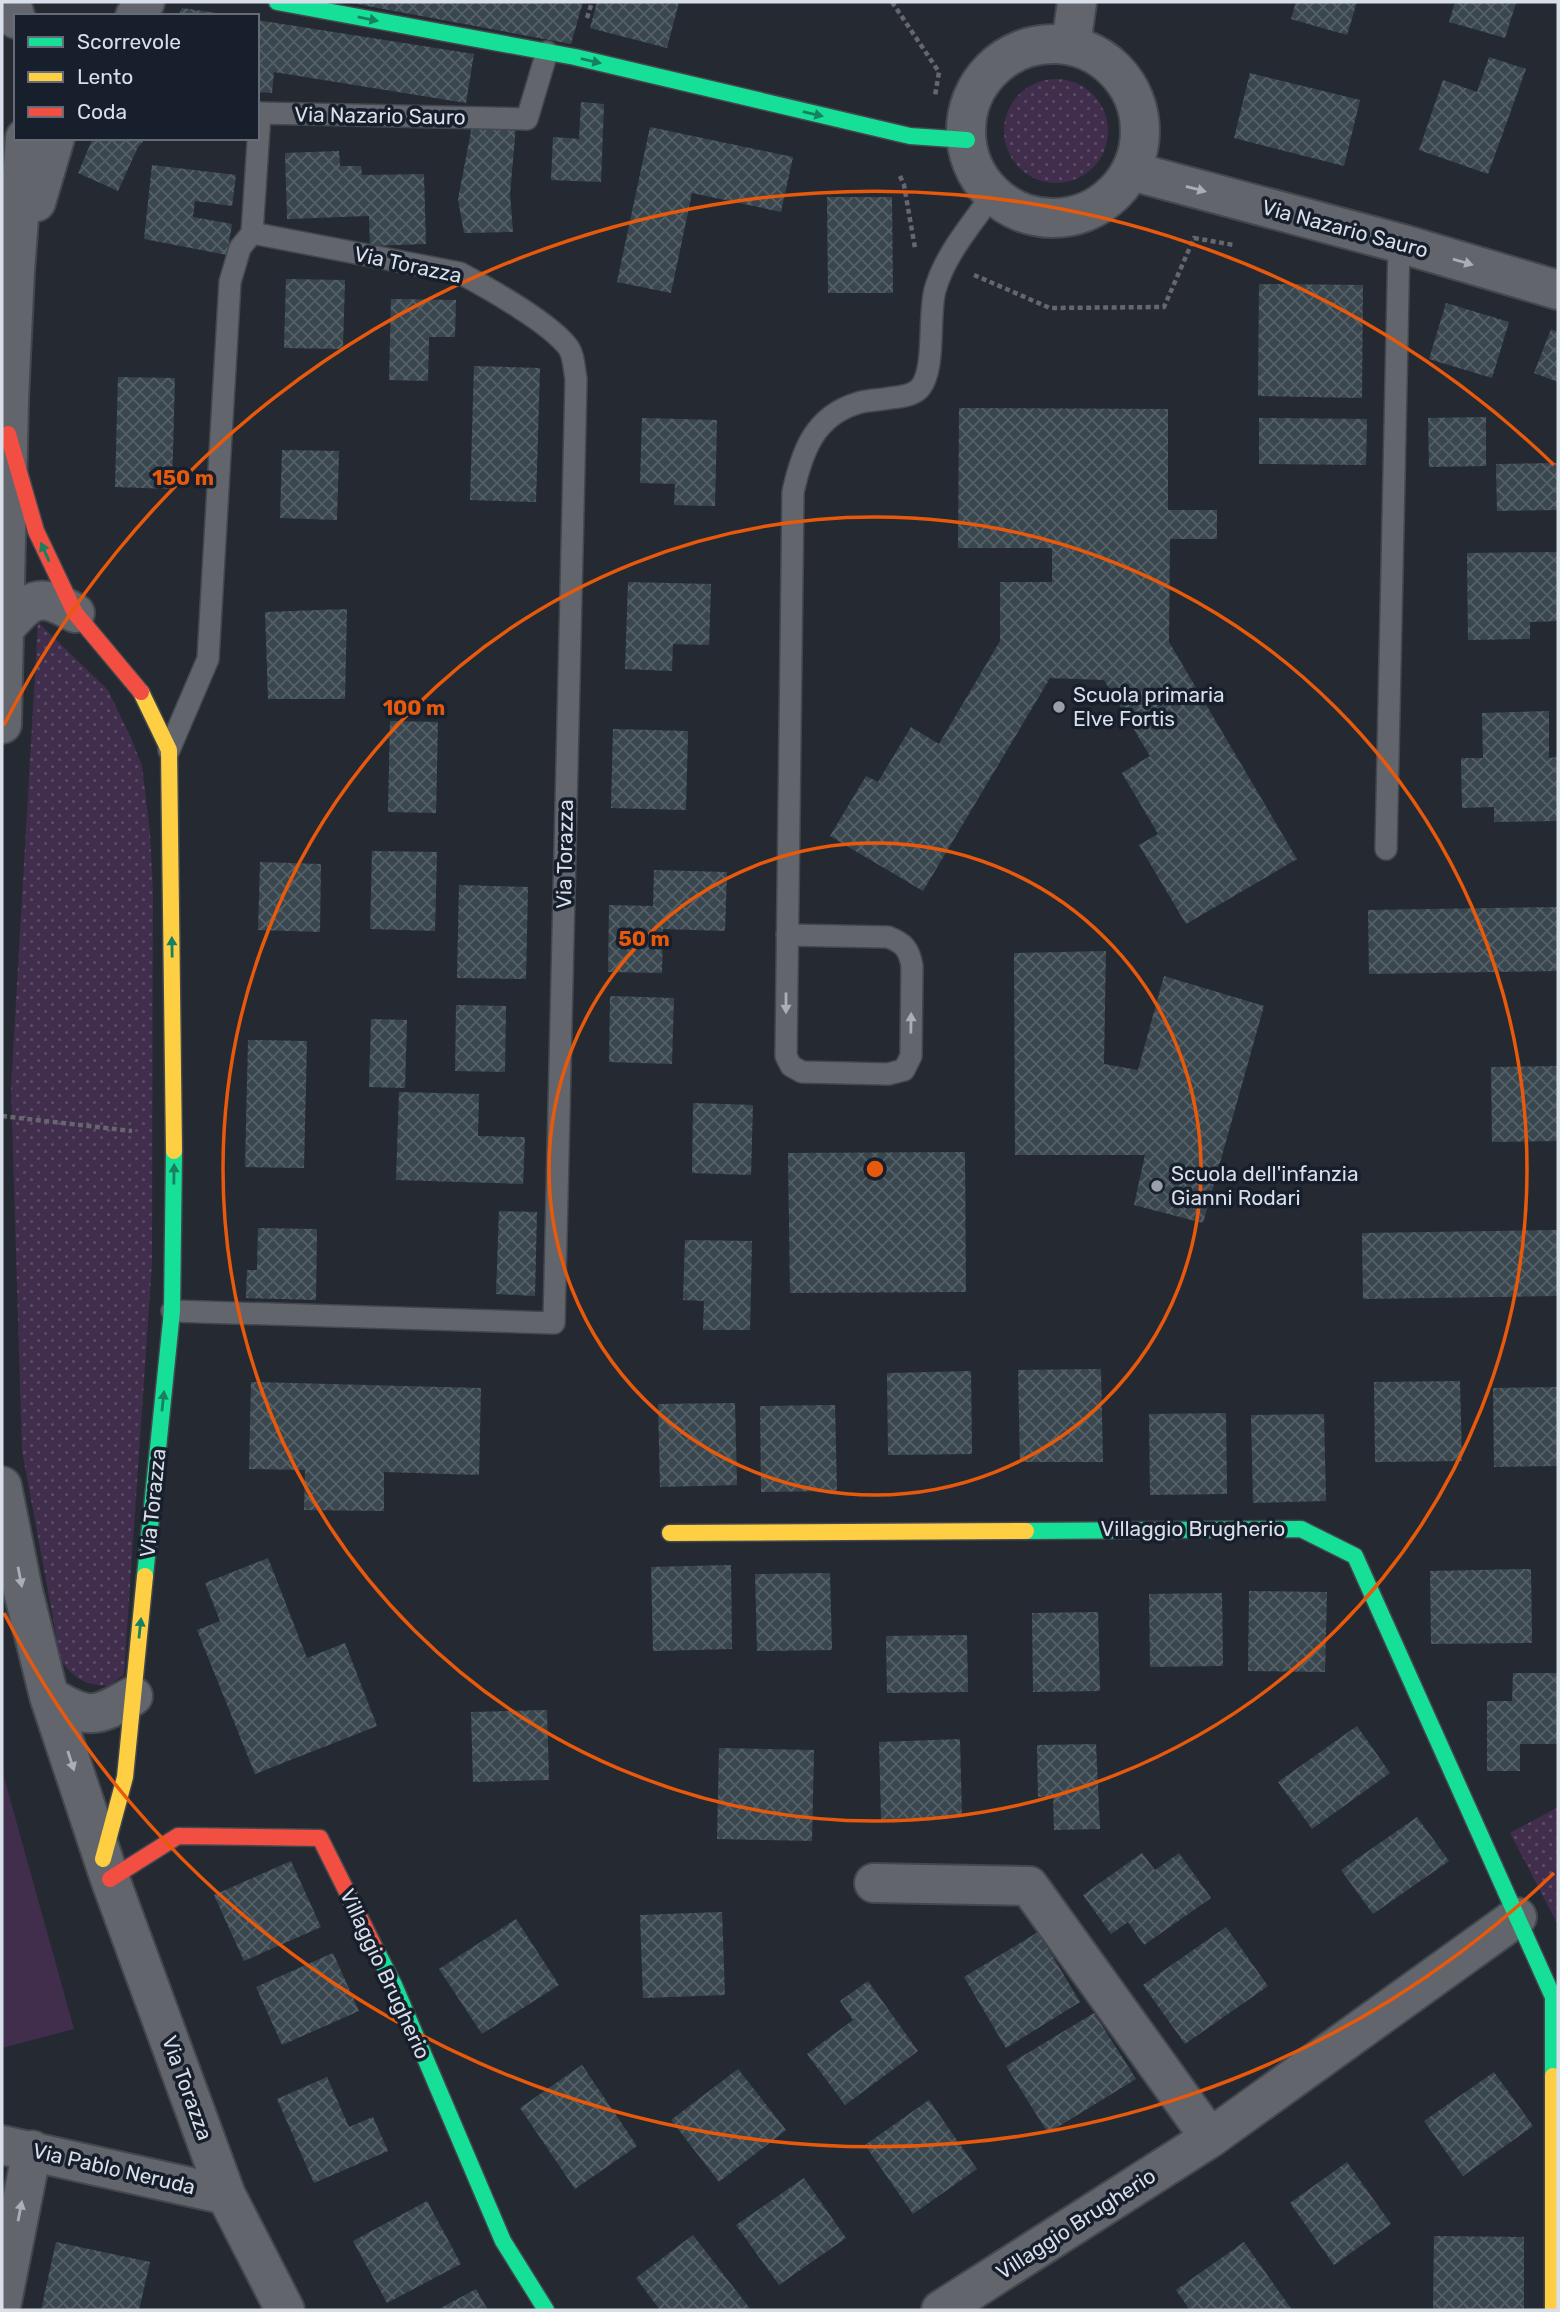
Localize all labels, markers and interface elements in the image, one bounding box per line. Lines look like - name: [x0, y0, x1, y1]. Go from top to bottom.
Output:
- legend: [14, 14, 259, 140]
- one-way arrow: [357, 14, 379, 25]
- text: Scorrevole: [77, 29, 181, 54]
- one-way arrow: [580, 56, 602, 67]
- text: Lento: [77, 64, 133, 89]
- text: Coda: [77, 99, 127, 124]
- street label: Via Nazario Sauro: [294, 102, 466, 129]
- one-way arrow: [802, 109, 824, 120]
- one-way arrow: [1186, 184, 1207, 194]
- street label: Via Nazario Sauro: [1259, 194, 1431, 263]
- street label: Via Torazza: [352, 241, 464, 288]
- one-way arrow: [1453, 257, 1474, 267]
- text: 150 m: [152, 465, 214, 490]
- one-way arrow: [39, 541, 50, 562]
- place label: Scuola primaria Elve Fortis: [1073, 682, 1225, 731]
- text: 100 m: [383, 695, 445, 720]
- marker: Scuola primaria Elve Fortis: [1051, 699, 1067, 715]
- street label: Via Torazza: [551, 799, 578, 909]
- text: 50 m: [618, 926, 670, 951]
- one-way arrow: [166, 936, 177, 958]
- one-way arrow: [780, 993, 792, 1015]
- one-way arrow: [905, 1012, 917, 1034]
- centre of rings: [863, 1157, 887, 1181]
- place label: Scuola dell'infanzia Gianni Rodari: [1171, 1161, 1358, 1210]
- one-way arrow: [168, 1163, 180, 1185]
- marker: Scuola dell'infanzia Gianni Rodari: [1149, 1178, 1165, 1194]
- one-way arrow: [158, 1390, 169, 1412]
- street label: Via Torazza: [134, 1447, 171, 1559]
- street label: Villaggio Brugherio: [1101, 1516, 1285, 1541]
- one-way arrow: [15, 1566, 26, 1588]
- one-way arrow: [135, 1617, 146, 1639]
- one-way arrow: [66, 1751, 77, 1772]
- street label: Villaggio Brugherio: [335, 1885, 436, 2063]
- street label: Via Torazza: [157, 2032, 218, 2144]
- street label: Via Pablo Neruda: [30, 2138, 198, 2199]
- street label: Villaggio Brugherio: [991, 2163, 1160, 2284]
- one-way arrow: [14, 2200, 25, 2222]

